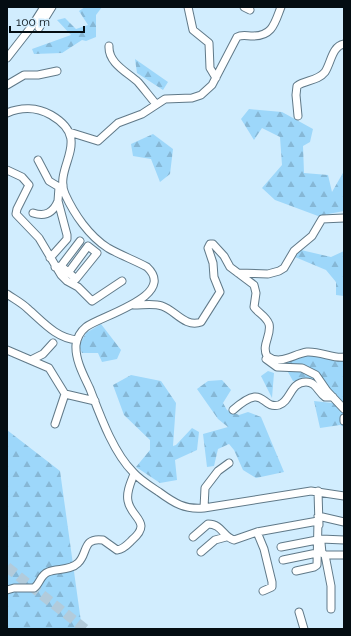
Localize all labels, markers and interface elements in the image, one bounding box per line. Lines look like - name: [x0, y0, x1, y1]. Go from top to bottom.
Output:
- scale bar: [10, 8, 84, 34]
- text: 100 m: [16, 15, 50, 29]

